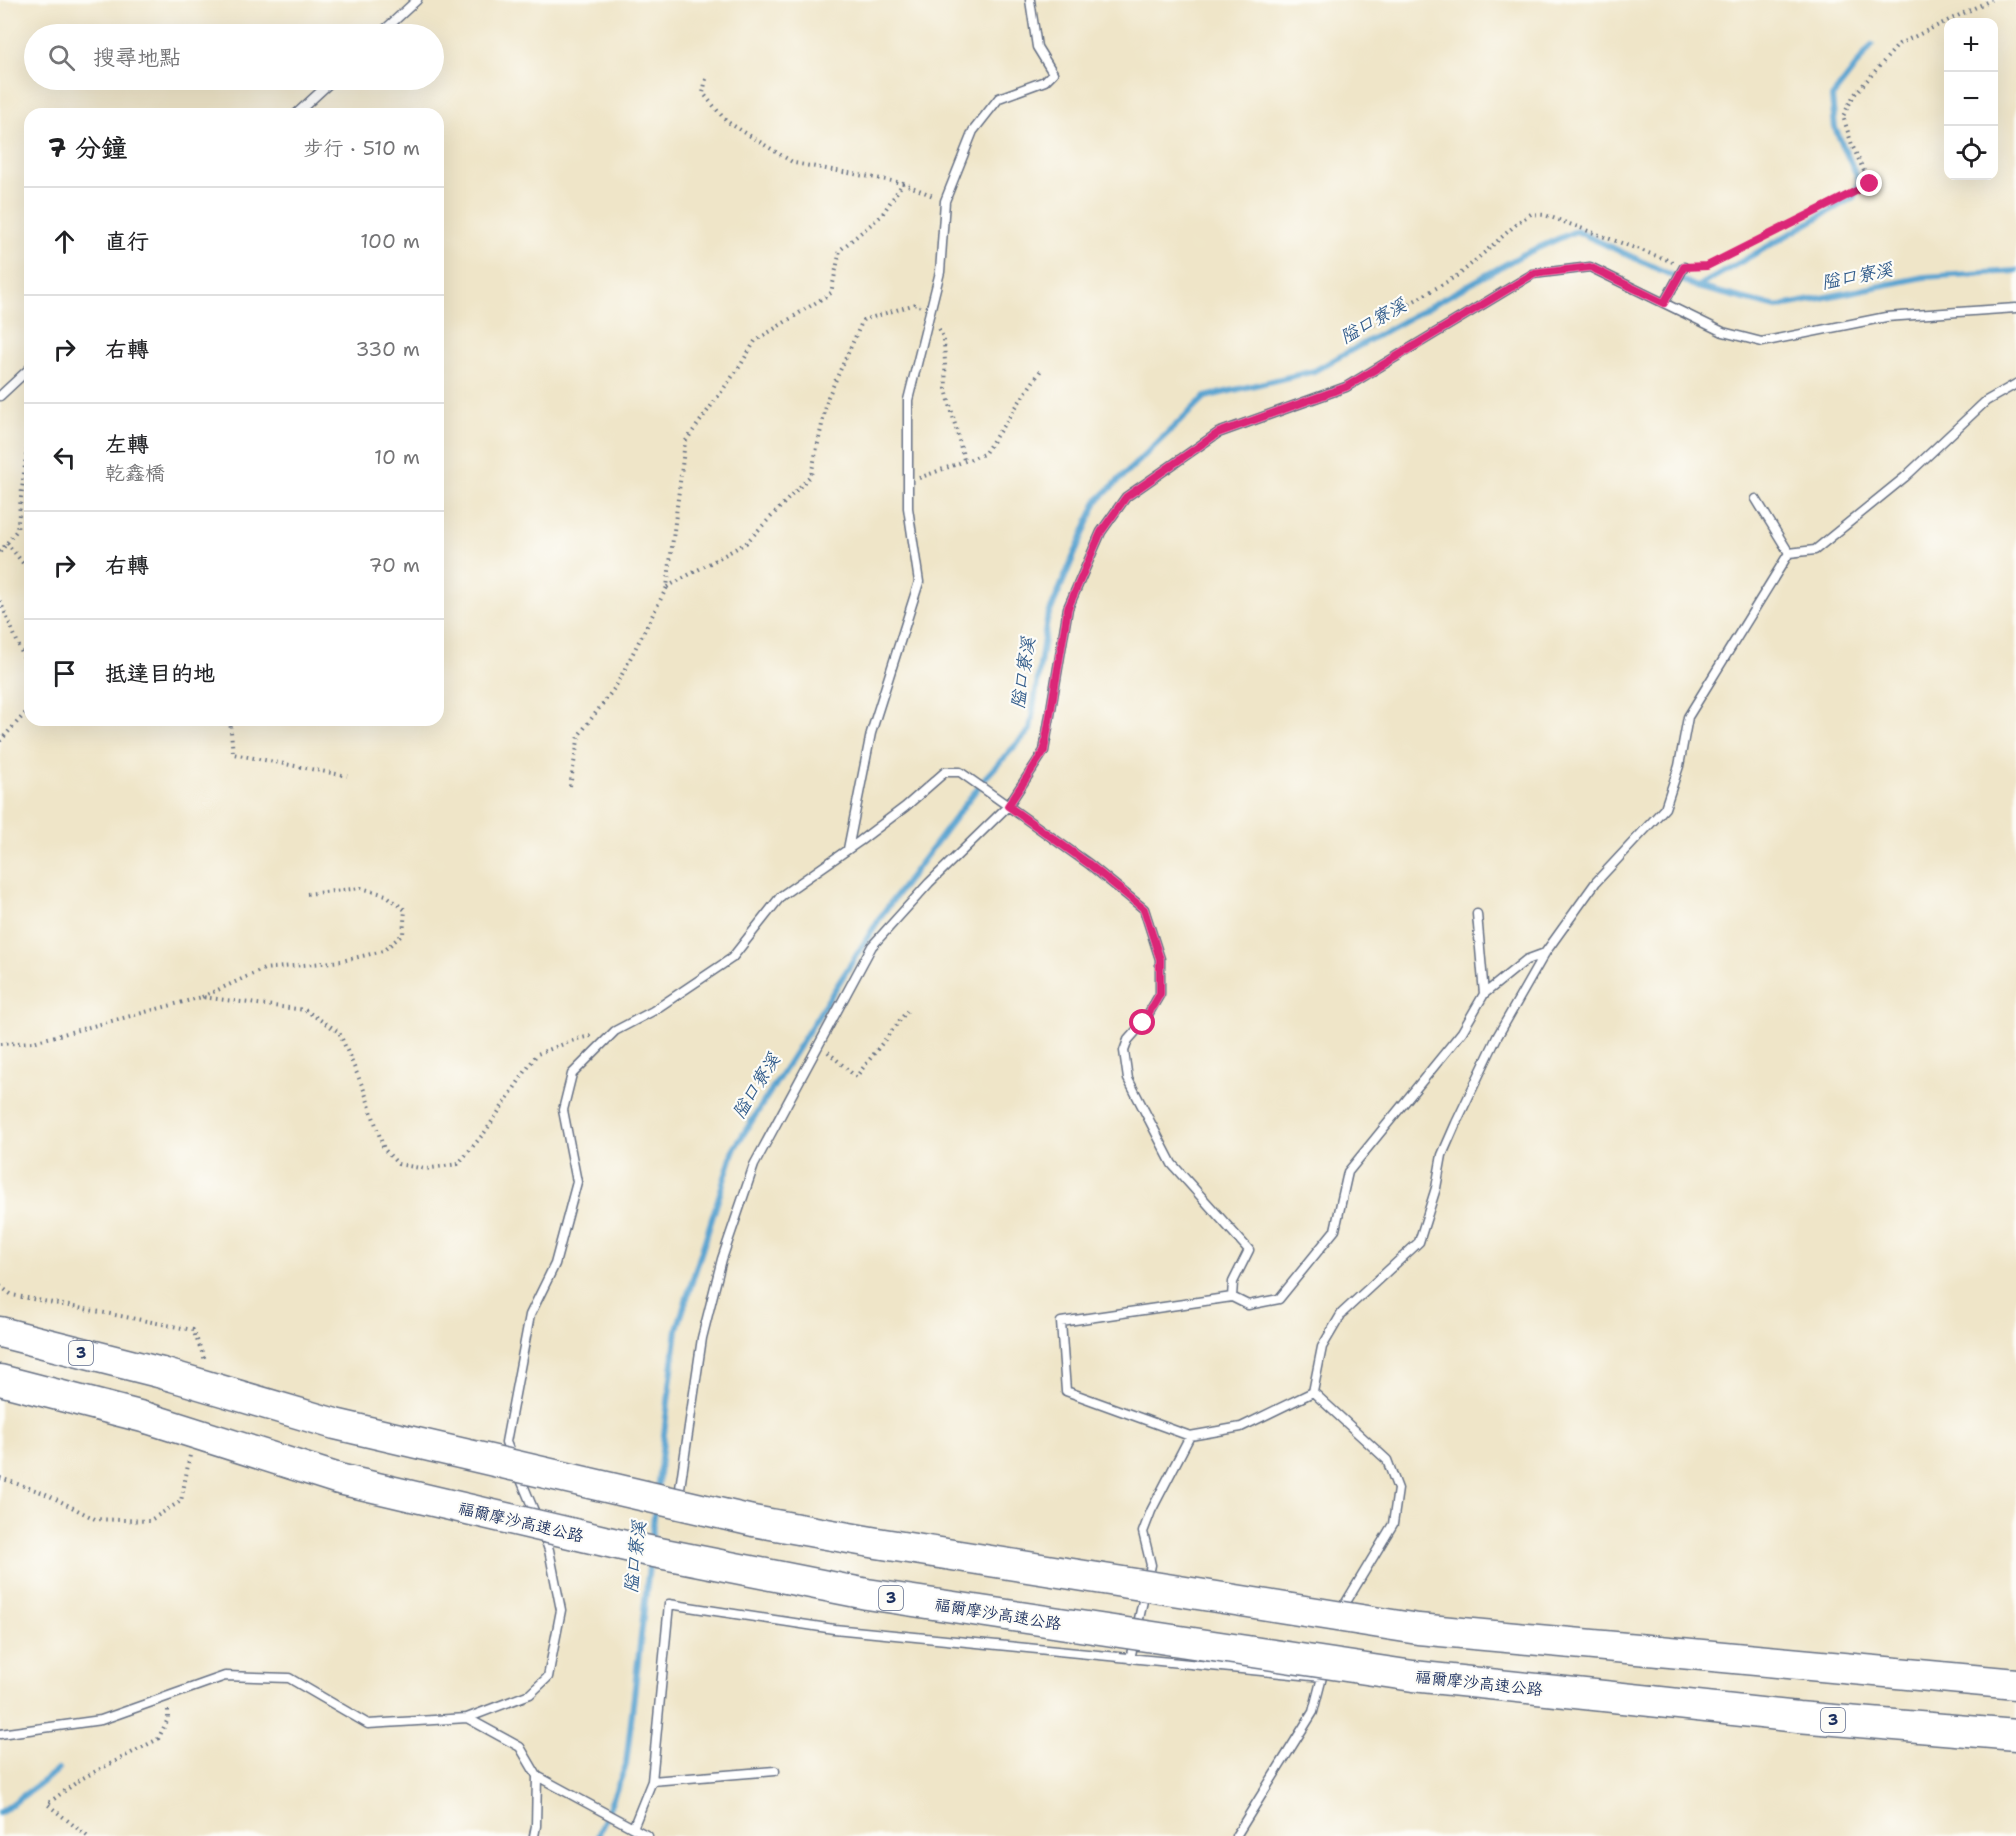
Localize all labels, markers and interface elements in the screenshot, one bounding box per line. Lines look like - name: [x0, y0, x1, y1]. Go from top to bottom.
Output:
- map controls: [1944, 18, 1998, 180]
- button: +: [1944, 18, 1998, 72]
- search box: [24, 24, 444, 90]
- icon: search: [45, 41, 78, 74]
- text: 搜尋地點: [93, 43, 181, 72]
- button: −: [1944, 72, 1998, 126]
- button: locate: [1944, 126, 1998, 180]
- text: 7 分鐘: [48, 130, 127, 165]
- text: 步行 · 510 m: [303, 135, 420, 161]
- route end: [1856, 170, 1882, 196]
- icon: ahead: [48, 225, 81, 258]
- text: 直行: [105, 227, 149, 256]
- text: 100 m: [360, 228, 420, 254]
- water label: 隘口寮溪: [1819, 257, 1896, 295]
- water label: 隘口寮溪: [1336, 293, 1411, 349]
- icon: right: [48, 333, 81, 366]
- text: 右轉: [105, 335, 149, 364]
- text: 330 m: [356, 336, 420, 362]
- text: 左轉: [105, 430, 149, 459]
- icon: left: [48, 441, 81, 474]
- text: 10 m: [374, 444, 420, 470]
- text: 乾鑫橋: [105, 460, 165, 486]
- icon: right: [48, 549, 81, 582]
- text: 右轉: [105, 551, 149, 580]
- text: 70 m: [368, 552, 420, 578]
- water label: 隘口寮溪: [1006, 635, 1041, 710]
- icon: arrive: [48, 657, 81, 690]
- text: 抵達目的地: [105, 659, 215, 688]
- route start: [1129, 1009, 1155, 1035]
- water label: 隘口寮溪: [727, 1048, 786, 1123]
- road number: 3: [69, 1341, 93, 1365]
- street label: 福爾摩沙高速公路: [456, 1497, 586, 1547]
- water label: 隘口寮溪: [619, 1519, 651, 1594]
- road number: 3: [879, 1586, 903, 1610]
- street label: 福爾摩沙高速公路: [933, 1594, 1063, 1634]
- street label: 福爾摩沙高速公路: [1414, 1666, 1544, 1700]
- road number: 3: [1821, 1708, 1845, 1732]

